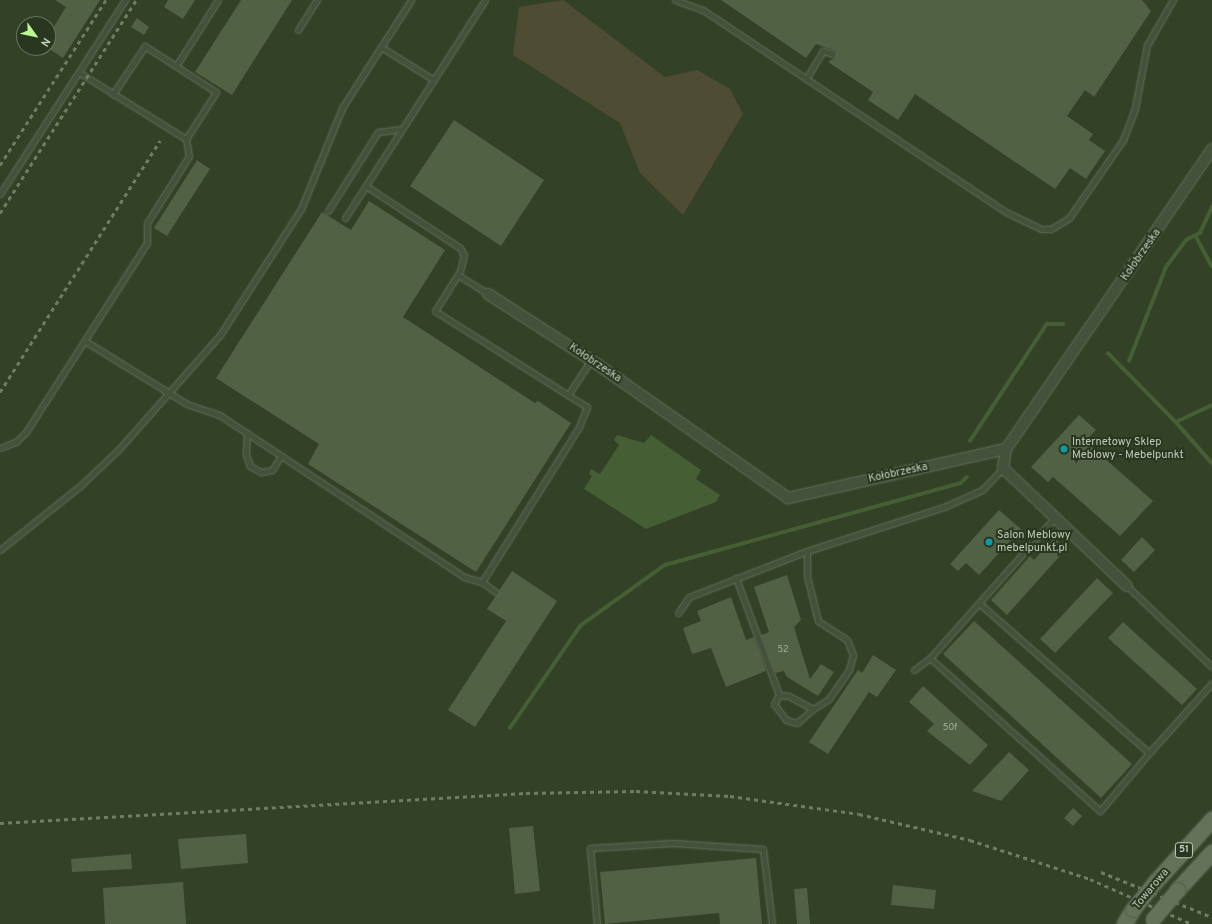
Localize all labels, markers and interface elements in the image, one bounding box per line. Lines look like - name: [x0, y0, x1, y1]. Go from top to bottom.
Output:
- north arrow: [16, 16, 56, 56]
- text: N: [37, 35, 53, 49]
- street label: Kołobrzeska: [1118, 227, 1164, 283]
- street label: Kołobrzeska: [566, 341, 624, 385]
- place label: Internetowy Sklep Meblowy - Mebelpunkt: [1072, 436, 1184, 462]
- marker: Internetowy Sklep Meblowy - Mebelpunkt: [1059, 444, 1069, 454]
- street label: Kołobrzeska: [867, 460, 929, 486]
- place label: Salon Meblowy mebelpunkt.pl: [997, 529, 1071, 555]
- marker: Salon Meblowy mebelpunkt.pl: [984, 537, 994, 547]
- house number: 52: [777, 645, 789, 655]
- house number: 50f: [943, 723, 957, 733]
- road number: 51: [1174, 842, 1194, 858]
- street label: Towarowa: [1130, 866, 1172, 912]

